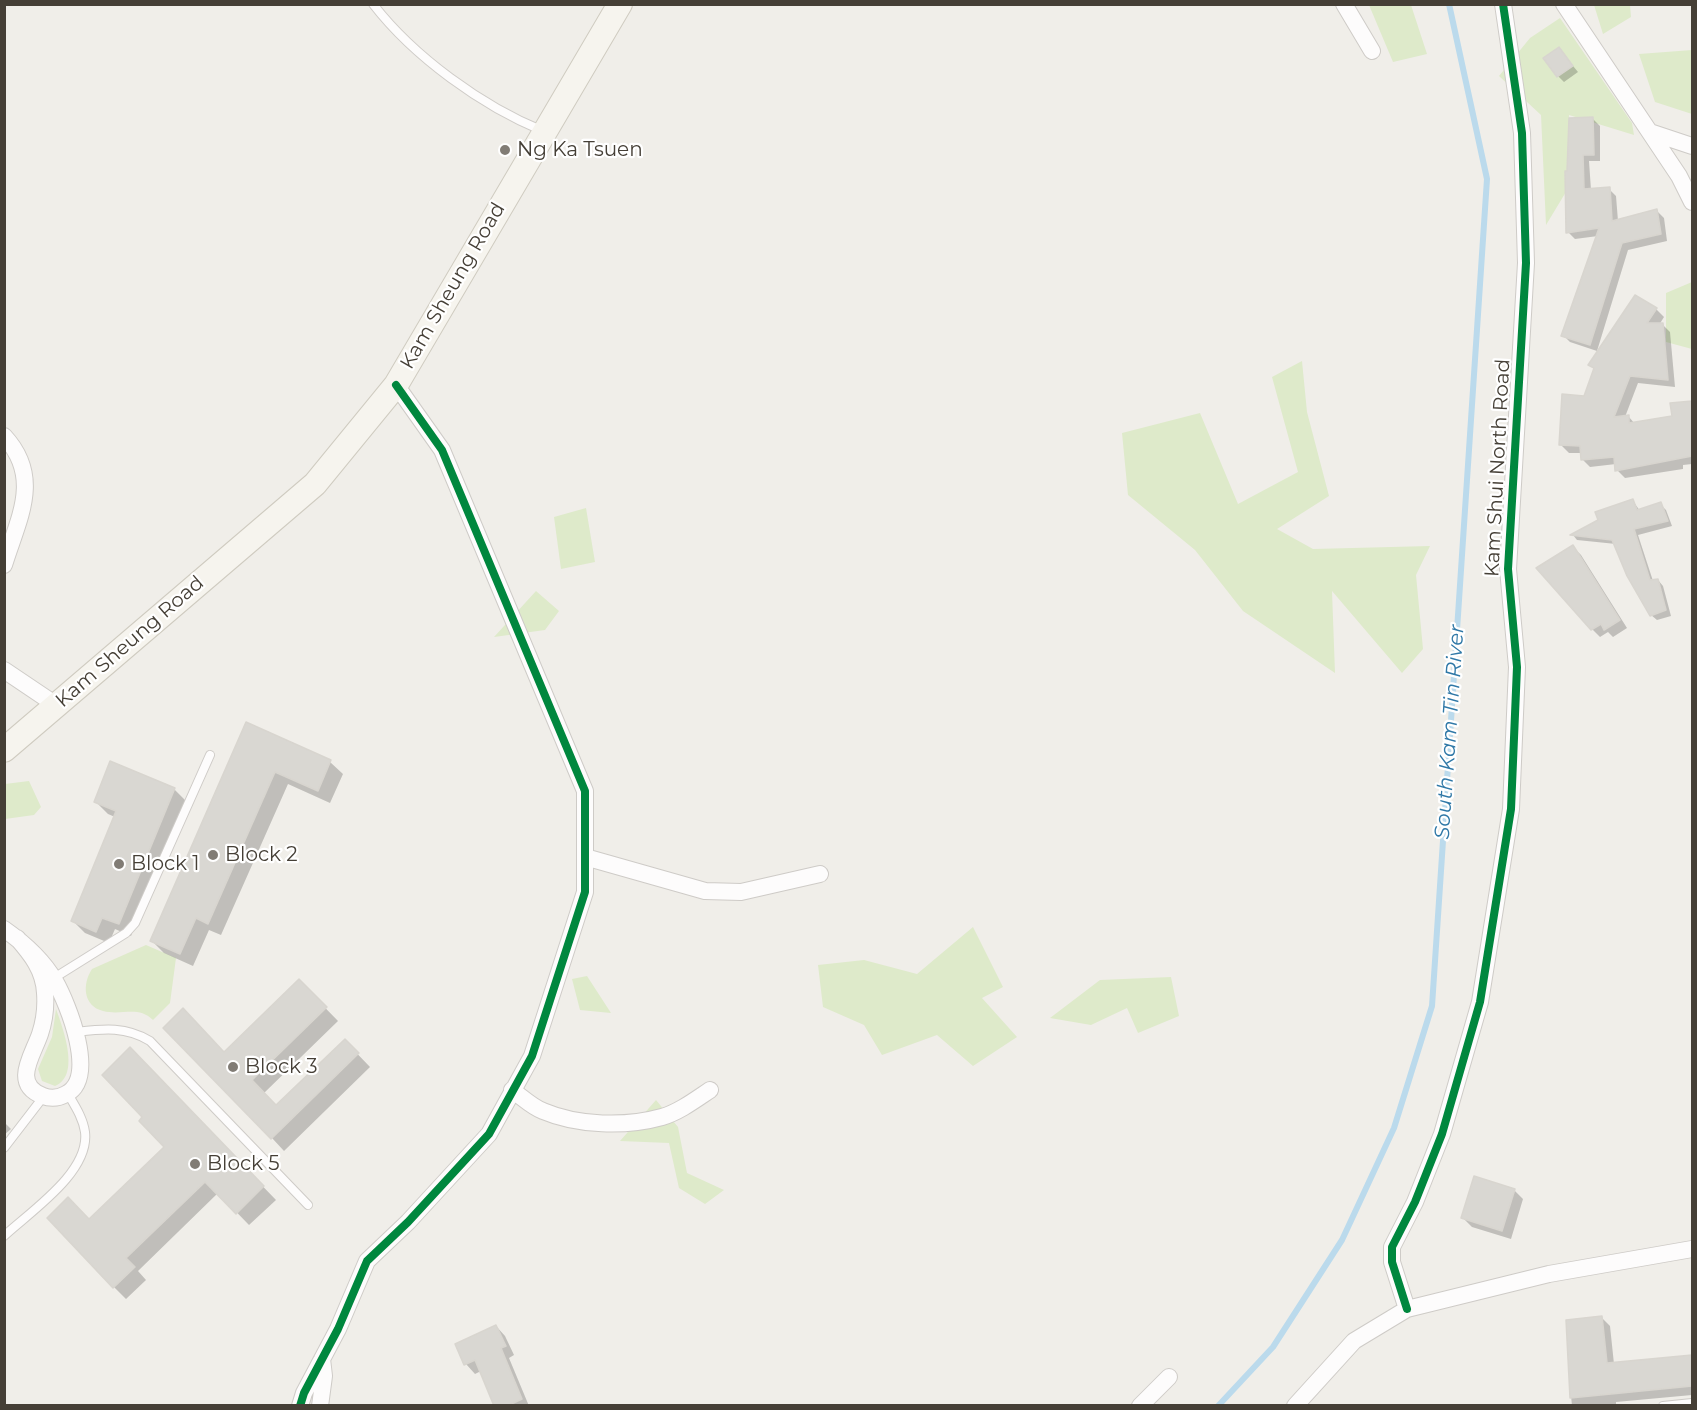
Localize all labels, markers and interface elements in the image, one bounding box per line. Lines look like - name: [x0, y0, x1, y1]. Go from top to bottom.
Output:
- place label: Ng Ka Tsuen: [517, 138, 643, 162]
- marker: Ng Ka Tsuen: [498, 143, 512, 157]
- street label: Kam Sheung Road: [396, 198, 510, 374]
- street label: Kam Shui North Road: [1480, 358, 1516, 578]
- street label: Kam Sheung Road: [51, 571, 209, 713]
- water label: South Kam Tin River: [1430, 624, 1470, 840]
- place label: Block 2: [225, 843, 298, 867]
- marker: Block 2: [206, 848, 220, 862]
- place label: Block 1: [131, 852, 200, 876]
- marker: Block 1: [112, 857, 126, 871]
- place label: Block 3: [245, 1055, 318, 1079]
- marker: Block 3: [226, 1060, 240, 1074]
- place label: Block 5: [207, 1152, 280, 1176]
- marker: Block 5: [188, 1157, 202, 1171]

